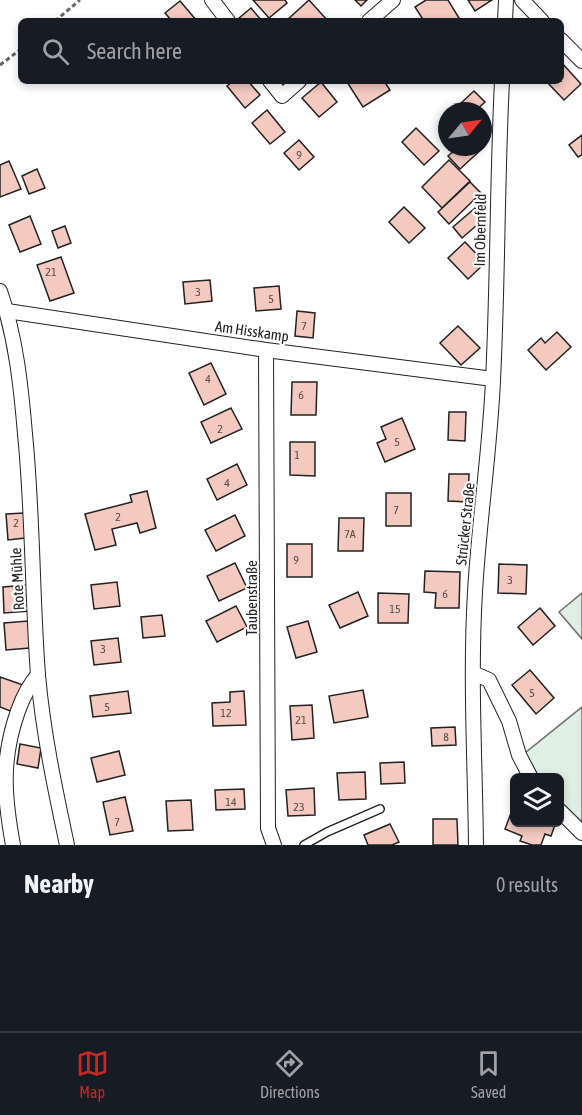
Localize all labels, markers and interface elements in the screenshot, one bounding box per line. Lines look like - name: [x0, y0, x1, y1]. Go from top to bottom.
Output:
- search box: [18, 18, 564, 84]
- icon: search: [39, 35, 72, 68]
- text: Search here: [87, 38, 182, 64]
- north arrow: [438, 102, 492, 156]
- house number: 9: [296, 148, 302, 162]
- street label: Im Obernfeld: [471, 193, 489, 267]
- house number: 21: [45, 265, 57, 279]
- house number: 3: [195, 285, 201, 299]
- house number: 5: [268, 292, 274, 306]
- street label: Am Hisskamp: [214, 317, 290, 345]
- house number: 7: [301, 319, 307, 333]
- house number: 4: [205, 372, 211, 386]
- house number: 6: [298, 388, 304, 402]
- house number: 2: [217, 422, 223, 436]
- house number: 5: [394, 435, 400, 449]
- house number: 1: [294, 448, 300, 462]
- house number: 4: [224, 476, 230, 490]
- street label: Strücker Straße: [452, 482, 478, 566]
- house number: 7: [393, 503, 399, 517]
- house number: 2: [115, 510, 121, 524]
- house number: 2: [13, 516, 19, 530]
- house number: 7A: [344, 527, 356, 541]
- street label: Rote Mühle: [7, 547, 27, 611]
- house number: 9: [293, 553, 299, 567]
- street label: Taubenstraße: [243, 560, 260, 636]
- house number: 3: [507, 573, 513, 587]
- house number: 6: [442, 587, 448, 601]
- house number: 15: [389, 602, 401, 616]
- house number: 3: [100, 642, 106, 656]
- house number: 5: [529, 686, 535, 700]
- house number: 5: [104, 700, 110, 714]
- house number: 12: [220, 706, 232, 720]
- house number: 21: [295, 713, 307, 727]
- house number: 8: [443, 730, 449, 744]
- map controls: [510, 773, 564, 827]
- button: layers: [510, 773, 564, 827]
- house number: 14: [225, 795, 237, 809]
- house number: 23: [293, 800, 305, 814]
- house number: 7: [114, 815, 120, 829]
- text: Nearby: [24, 869, 94, 899]
- text: 0 results: [496, 873, 558, 896]
- tab: Map: [76, 1047, 109, 1101]
- tab: Directions: [260, 1047, 320, 1101]
- tab: Saved: [471, 1047, 506, 1101]

